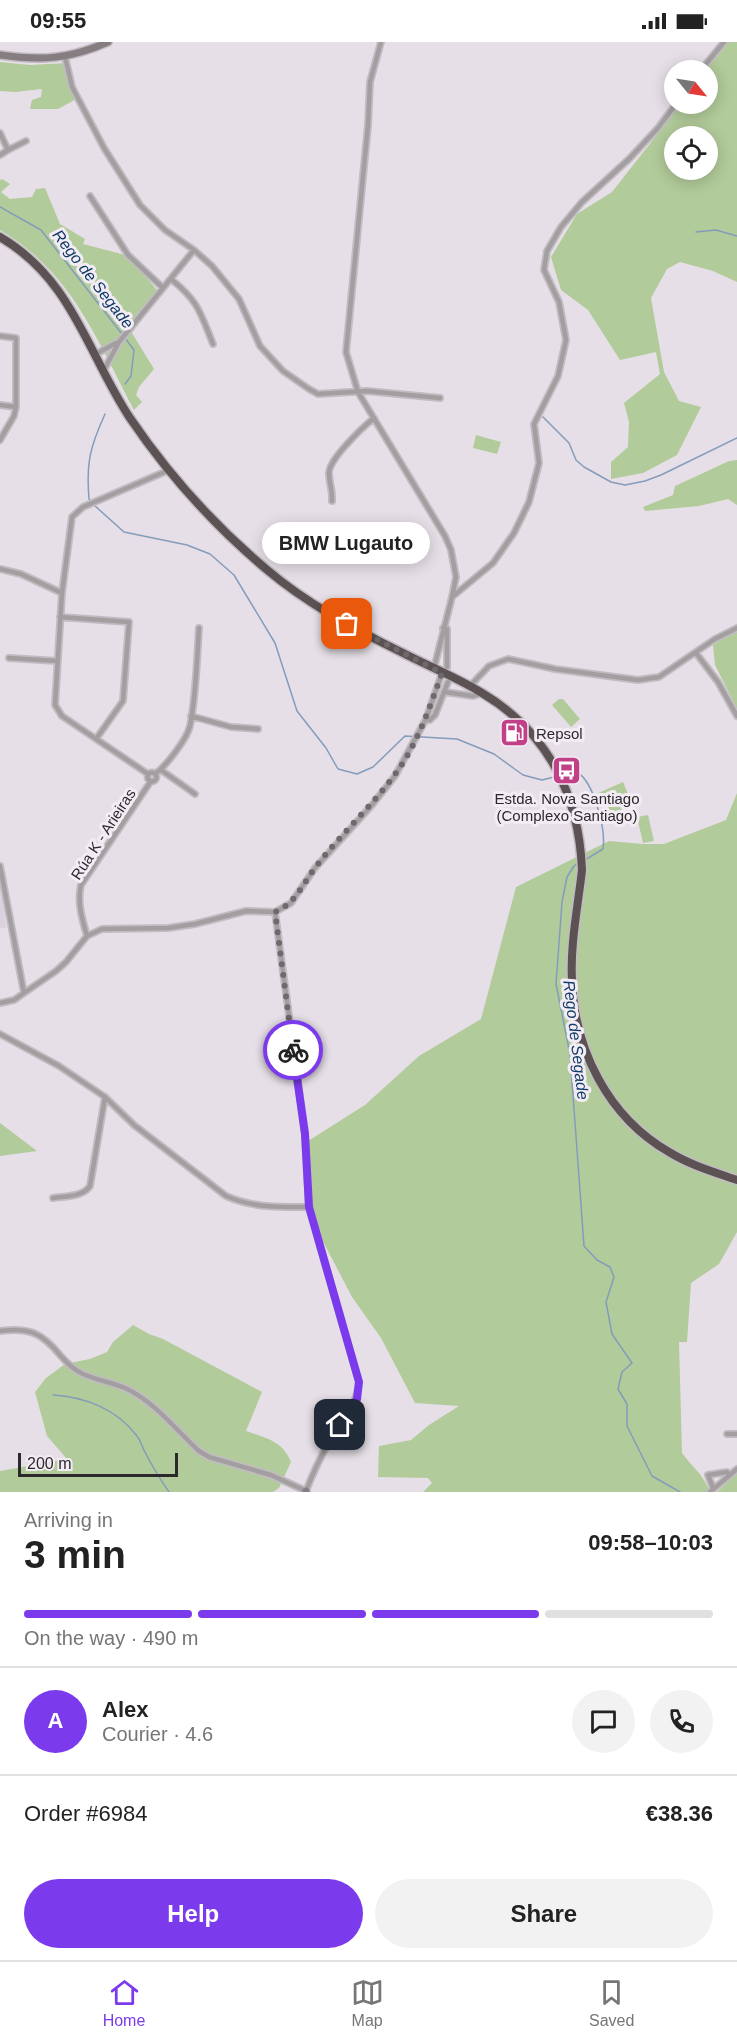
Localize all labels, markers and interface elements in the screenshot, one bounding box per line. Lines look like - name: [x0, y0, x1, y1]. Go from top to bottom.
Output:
- text: 09:55: [30, 8, 86, 33]
- north arrow: [664, 60, 718, 114]
- map controls: [664, 60, 718, 180]
- button: locate: [664, 126, 718, 180]
- water label: Rego de Segade: [49, 226, 137, 332]
- callout: BMW Lugauto: [263, 522, 431, 564]
- text: BMW Lugauto: [279, 532, 413, 554]
- pin: [321, 598, 372, 649]
- icon: bag: [330, 607, 363, 640]
- fuel station icon: Repsol: [499, 717, 531, 749]
- place label: Repsol: [536, 725, 583, 742]
- bus stop icon: Estda. Nova Santiago (Complexo Santiago): [551, 755, 583, 787]
- street label: Rúa K - Arieiras: [67, 785, 139, 883]
- place label: Estda. Nova Santiago (Complexo Santiago): [494, 790, 640, 824]
- water label: Rego de Segade: [560, 979, 592, 1101]
- courier: [263, 1020, 323, 1080]
- icon: bike: [277, 1034, 310, 1067]
- pin: [314, 1399, 365, 1450]
- icon: home: [323, 1408, 356, 1441]
- scale bar: [18, 1450, 178, 1478]
- text: 200 m: [27, 1455, 71, 1472]
- text: Arriving in: [24, 1509, 113, 1531]
- text: 09:58–10:03: [588, 1530, 713, 1555]
- text: 3 min: [24, 1533, 126, 1576]
- text: On the way · 490 m: [24, 1627, 199, 1649]
- button: chat: [572, 1690, 635, 1753]
- button: phone: [650, 1690, 713, 1753]
- text: Alex: [102, 1697, 148, 1722]
- text: A: [48, 1708, 63, 1733]
- text: Courier · 4.6: [102, 1723, 213, 1745]
- text: Order #6984: [24, 1801, 148, 1826]
- text: €38.36: [646, 1801, 713, 1826]
- button: Help: [24, 1879, 363, 1948]
- button: Share: [375, 1879, 713, 1948]
- tab: Home: [103, 1976, 145, 2030]
- tab: Map: [351, 1976, 384, 2030]
- tab: Saved: [589, 1976, 634, 2030]

